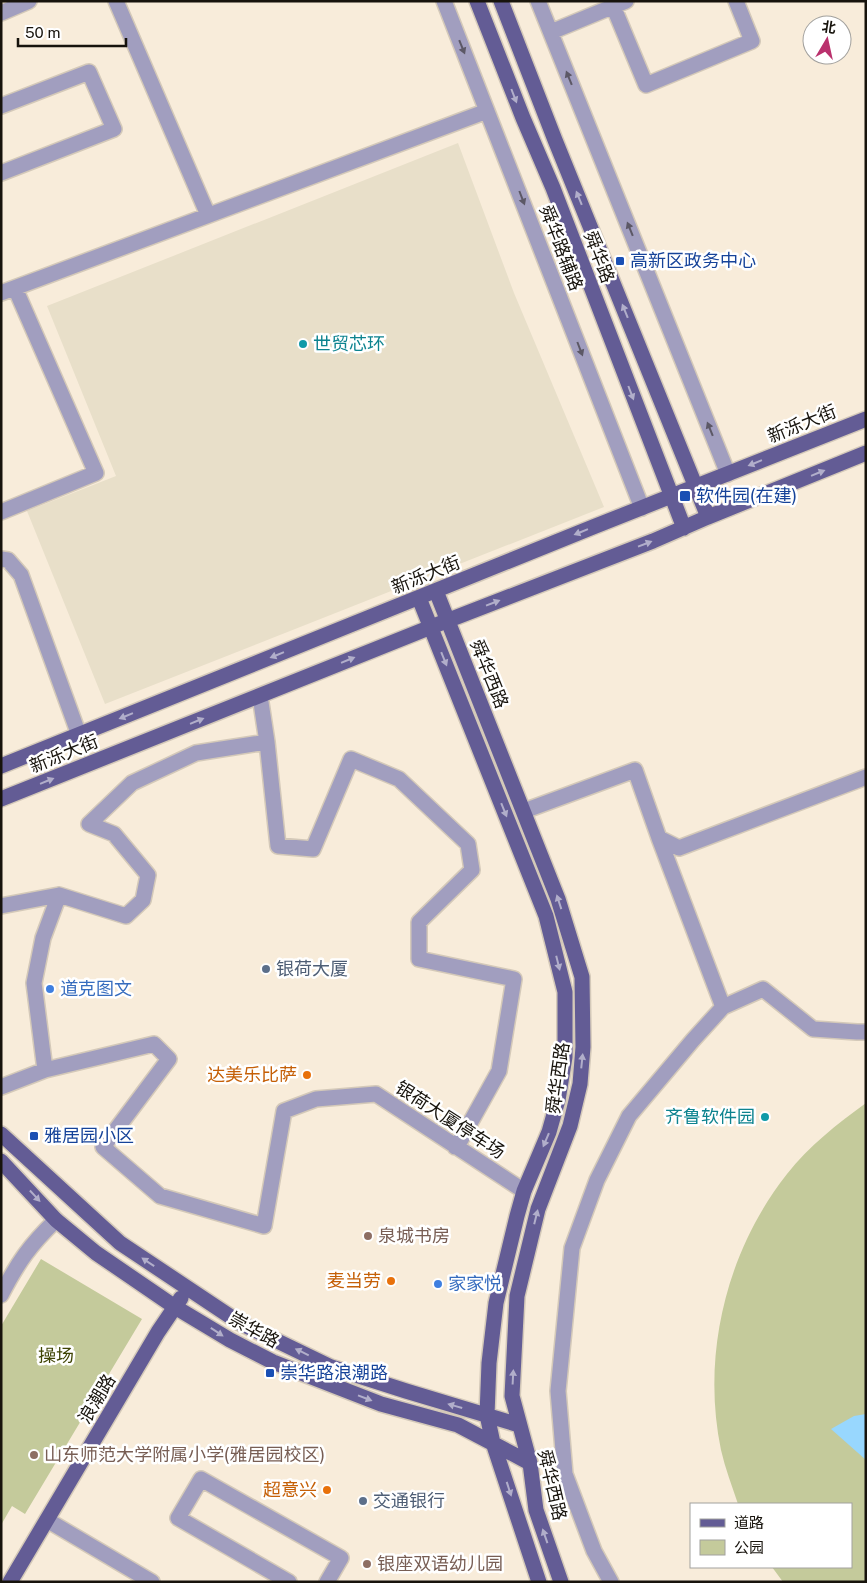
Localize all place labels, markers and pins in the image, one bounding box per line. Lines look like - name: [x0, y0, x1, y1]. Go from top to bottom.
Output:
- place label: 高新区政务中心: [630, 250, 756, 271]
- marker: 高新区政务中心: [614, 255, 626, 267]
- place label: 世贸芯环: [313, 333, 385, 354]
- marker: 世贸芯环: [297, 338, 309, 350]
- place label: 软件园(在建): [696, 485, 797, 506]
- marker: 软件园(在建): [678, 489, 692, 503]
- place label: 银荷大厦: [276, 958, 348, 979]
- marker: 银荷大厦: [260, 963, 272, 975]
- place label: 道克图文: [60, 978, 132, 999]
- marker: 道克图文: [44, 983, 56, 995]
- place label: 达美乐比萨: [207, 1064, 297, 1085]
- marker: 达美乐比萨: [301, 1069, 313, 1081]
- place label: 齐鲁软件园: [665, 1106, 755, 1127]
- marker: 齐鲁软件园: [759, 1111, 771, 1123]
- place label: 雅居园小区: [44, 1125, 134, 1146]
- marker: 雅居园小区: [28, 1130, 40, 1142]
- place label: 泉城书房: [378, 1225, 450, 1246]
- marker: 泉城书房: [362, 1230, 374, 1242]
- place label: 麦当劳: [327, 1270, 381, 1291]
- place label: 家家悦: [448, 1273, 502, 1294]
- marker: 麦当劳: [385, 1275, 397, 1287]
- marker: 家家悦: [432, 1278, 444, 1290]
- place label: 崇华路浪潮路: [280, 1362, 388, 1383]
- marker: 崇华路浪潮路: [264, 1367, 276, 1379]
- place label: 山东师范大学附属小学(雅居园校区): [44, 1444, 325, 1465]
- marker: 山东师范大学附属小学(雅居园校区): [28, 1449, 40, 1461]
- place label: 超意兴: [263, 1479, 317, 1500]
- marker: 超意兴: [321, 1484, 333, 1496]
- place label: 交通银行: [373, 1490, 445, 1511]
- marker: 交通银行: [357, 1495, 369, 1507]
- place label: 银座双语幼儿园: [377, 1553, 503, 1574]
- marker: 银座双语幼儿园: [361, 1558, 373, 1570]

